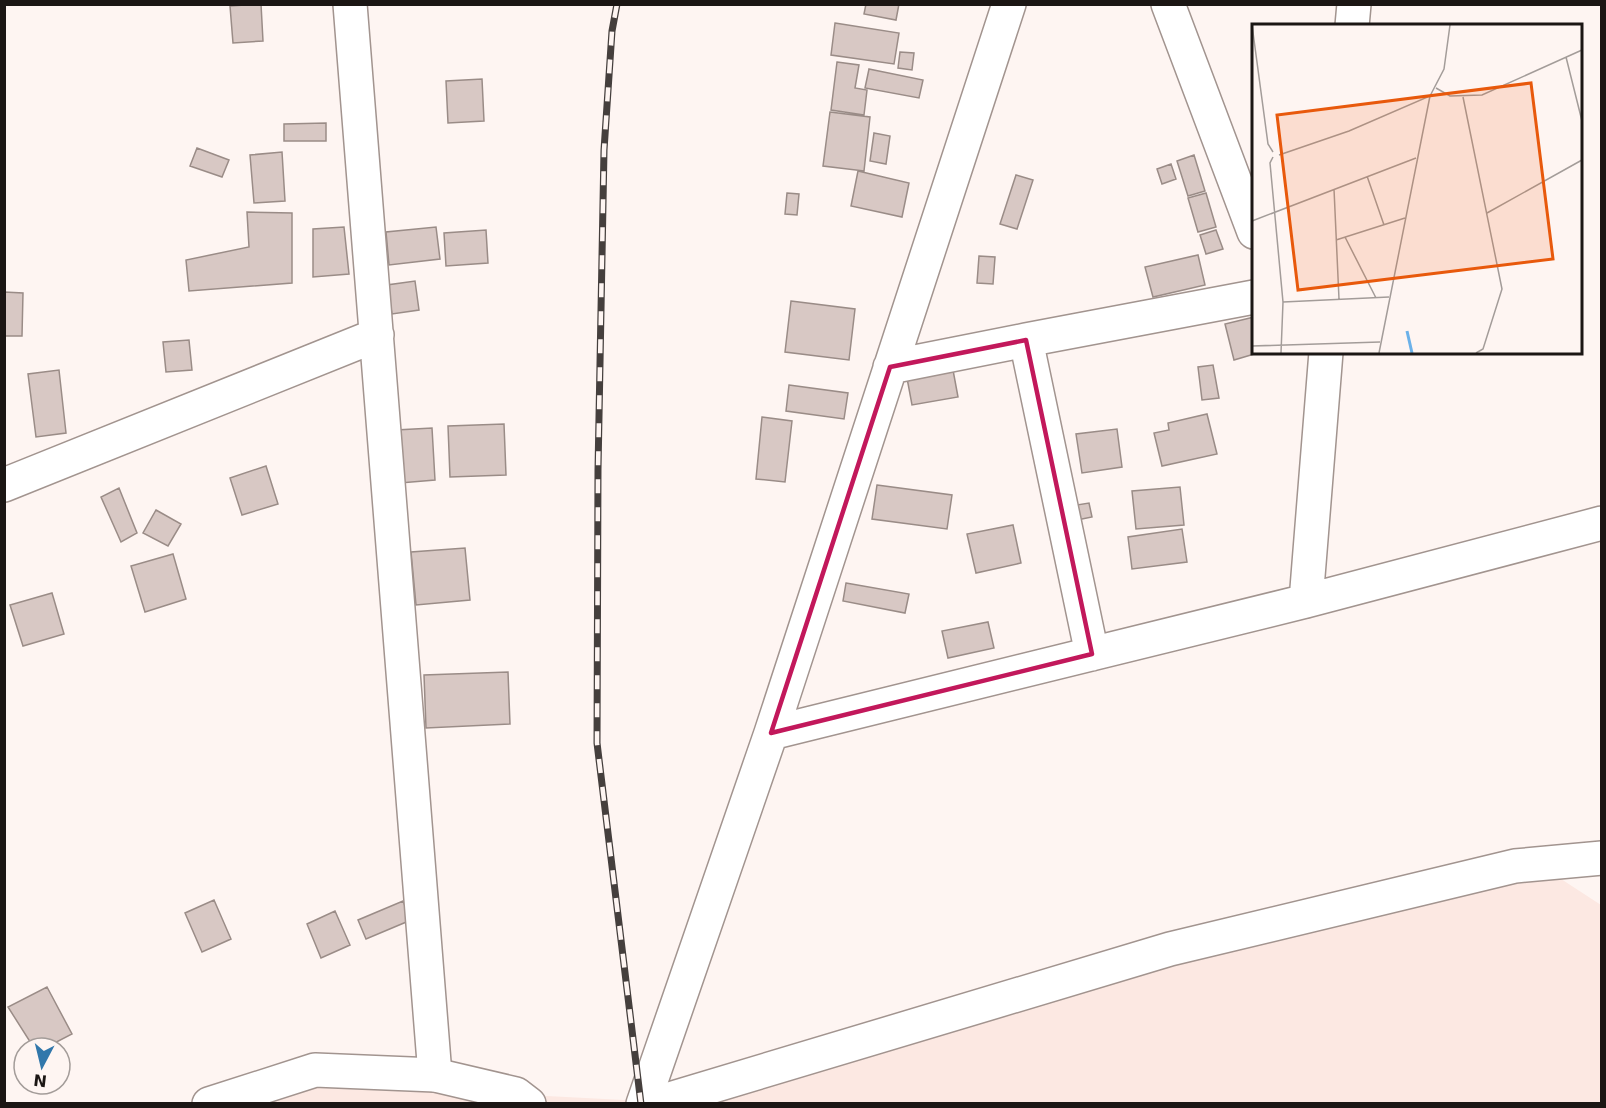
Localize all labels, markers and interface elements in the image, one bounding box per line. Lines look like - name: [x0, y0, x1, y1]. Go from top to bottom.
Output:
- inset map: [1252, 24, 1582, 354]
- north arrow: [12, 1036, 72, 1096]
- text: N: [32, 1070, 48, 1091]

